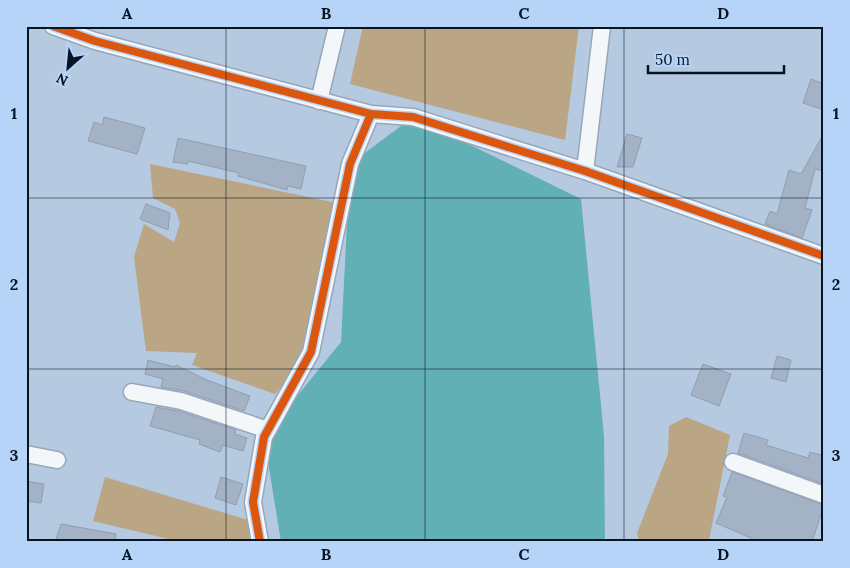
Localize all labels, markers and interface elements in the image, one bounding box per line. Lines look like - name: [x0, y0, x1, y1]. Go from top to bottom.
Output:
- text: A: [122, 3, 133, 23]
- text: B: [321, 3, 332, 23]
- text: C: [518, 3, 530, 23]
- text: D: [717, 3, 729, 23]
- north arrow: [42, 42, 92, 92]
- scale bar: [648, 42, 784, 74]
- text: 50 m: [655, 50, 690, 69]
- text: N: [53, 69, 71, 90]
- text: 1: [11, 103, 17, 123]
- text: 1: [833, 103, 839, 123]
- text: 2: [10, 274, 18, 294]
- text: 2: [832, 274, 840, 294]
- text: 3: [10, 445, 19, 465]
- text: 3: [832, 445, 841, 465]
- text: A: [122, 544, 133, 564]
- text: B: [321, 544, 332, 564]
- text: C: [518, 544, 530, 564]
- text: D: [717, 544, 729, 564]

